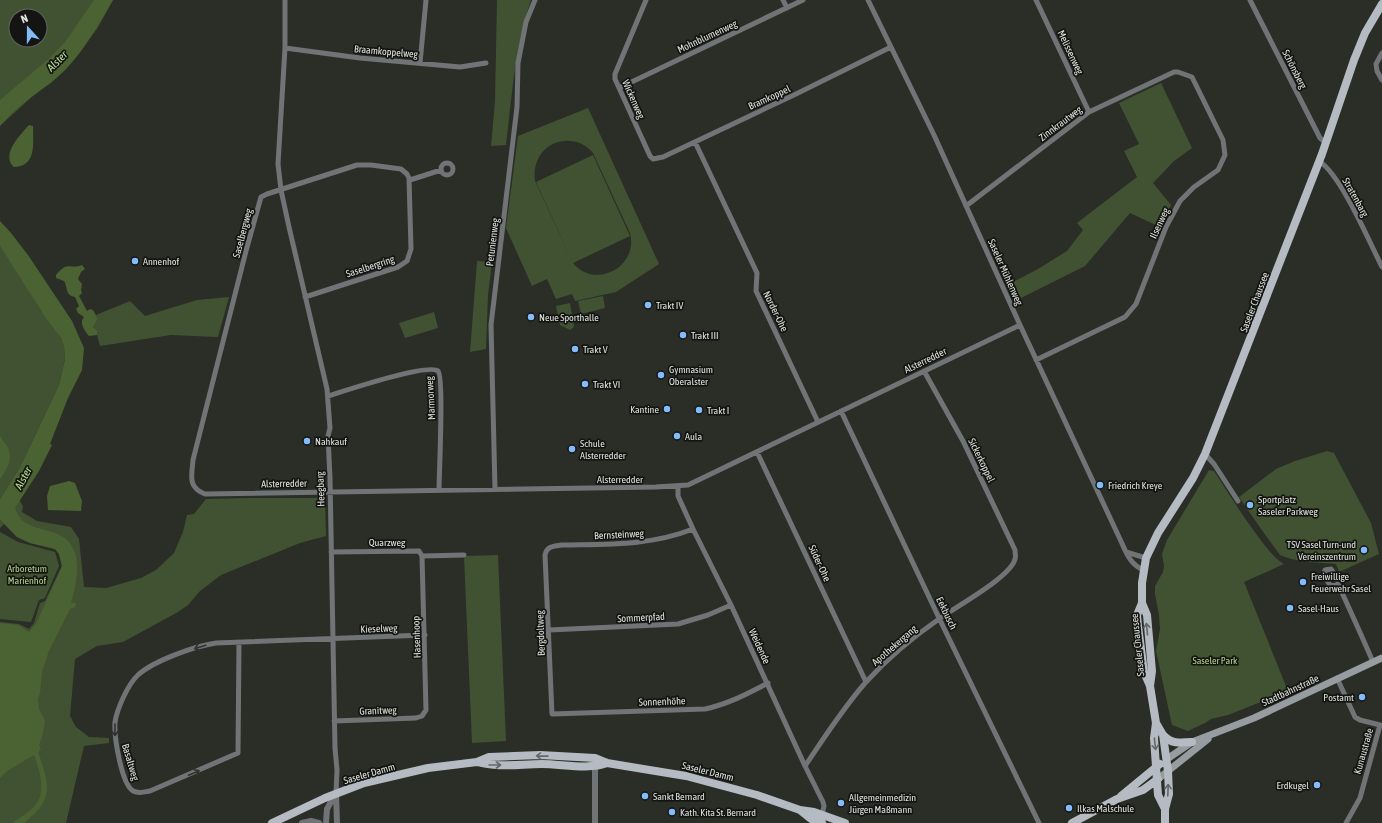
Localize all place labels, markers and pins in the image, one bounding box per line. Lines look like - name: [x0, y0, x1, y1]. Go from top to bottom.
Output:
- marker: Annenhof: [130, 256, 140, 266]
- place label: Annenhof: [143, 256, 180, 267]
- marker: Trakt IV: [643, 300, 653, 310]
- place label: Trakt IV: [656, 300, 683, 311]
- marker: Neue Sporthalle: [526, 312, 536, 322]
- place label: Neue Sporthalle: [539, 312, 599, 323]
- marker: Trakt III: [678, 330, 688, 340]
- place label: Trakt III: [691, 330, 719, 341]
- marker: Trakt V: [570, 344, 580, 354]
- place label: Trakt V: [583, 344, 608, 355]
- place label: Gymnasium Oberalster: [669, 364, 713, 387]
- marker: Gymnasium Oberalster: [656, 370, 666, 380]
- marker: Trakt VI: [580, 379, 590, 389]
- place label: Trakt VI: [593, 379, 620, 390]
- place label: Kantine: [630, 404, 659, 415]
- marker: Kantine: [662, 404, 672, 414]
- marker: Trakt I: [694, 405, 704, 415]
- place label: Trakt I: [707, 405, 729, 416]
- marker: Aula: [672, 431, 682, 441]
- place label: Aula: [685, 431, 702, 442]
- marker: Nahkauf: [302, 436, 312, 446]
- place label: Nahkauf: [315, 436, 347, 447]
- place label: Schule Alsterredder: [580, 438, 627, 461]
- marker: Schule Alsterredder: [567, 444, 577, 454]
- marker: Friedrich Kreye: [1095, 480, 1105, 490]
- place label: Friedrich Kreye: [1108, 480, 1163, 491]
- place label: Sportplatz Saseler Parkweg: [1258, 494, 1318, 517]
- marker: Sportplatz Saseler Parkweg: [1245, 500, 1255, 510]
- place label: TSV Sasel Turn-und Vereinszentrum: [1287, 539, 1356, 562]
- marker: TSV Sasel Turn-und Vereinszentrum: [1359, 545, 1369, 555]
- place label: Freiwillige Feuerwehr Sasel: [1311, 571, 1371, 594]
- marker: Freiwillige Feuerwehr Sasel: [1298, 577, 1308, 587]
- marker: Sasel-Haus: [1285, 603, 1295, 613]
- place label: Sasel-Haus: [1298, 603, 1339, 614]
- place label: Postamt: [1323, 692, 1354, 703]
- marker: Postamt: [1357, 692, 1367, 702]
- place label: Erdkugel: [1277, 780, 1309, 791]
- marker: Erdkugel: [1312, 780, 1322, 790]
- marker: Sankt Bernard: [640, 791, 650, 801]
- place label: Sankt Bernard: [653, 791, 705, 802]
- place label: Allgemeinmedizin Jürgen Maßmann: [849, 792, 916, 815]
- marker: Allgemeinmedizin Jürgen Maßmann: [836, 798, 846, 808]
- marker: Ilkas Malschule: [1064, 803, 1074, 813]
- place label: Ilkas Malschule: [1077, 803, 1135, 814]
- marker: Kath. Kita St. Bernard: [667, 807, 677, 817]
- place label: Kath. Kita St. Bernard: [680, 807, 756, 818]

